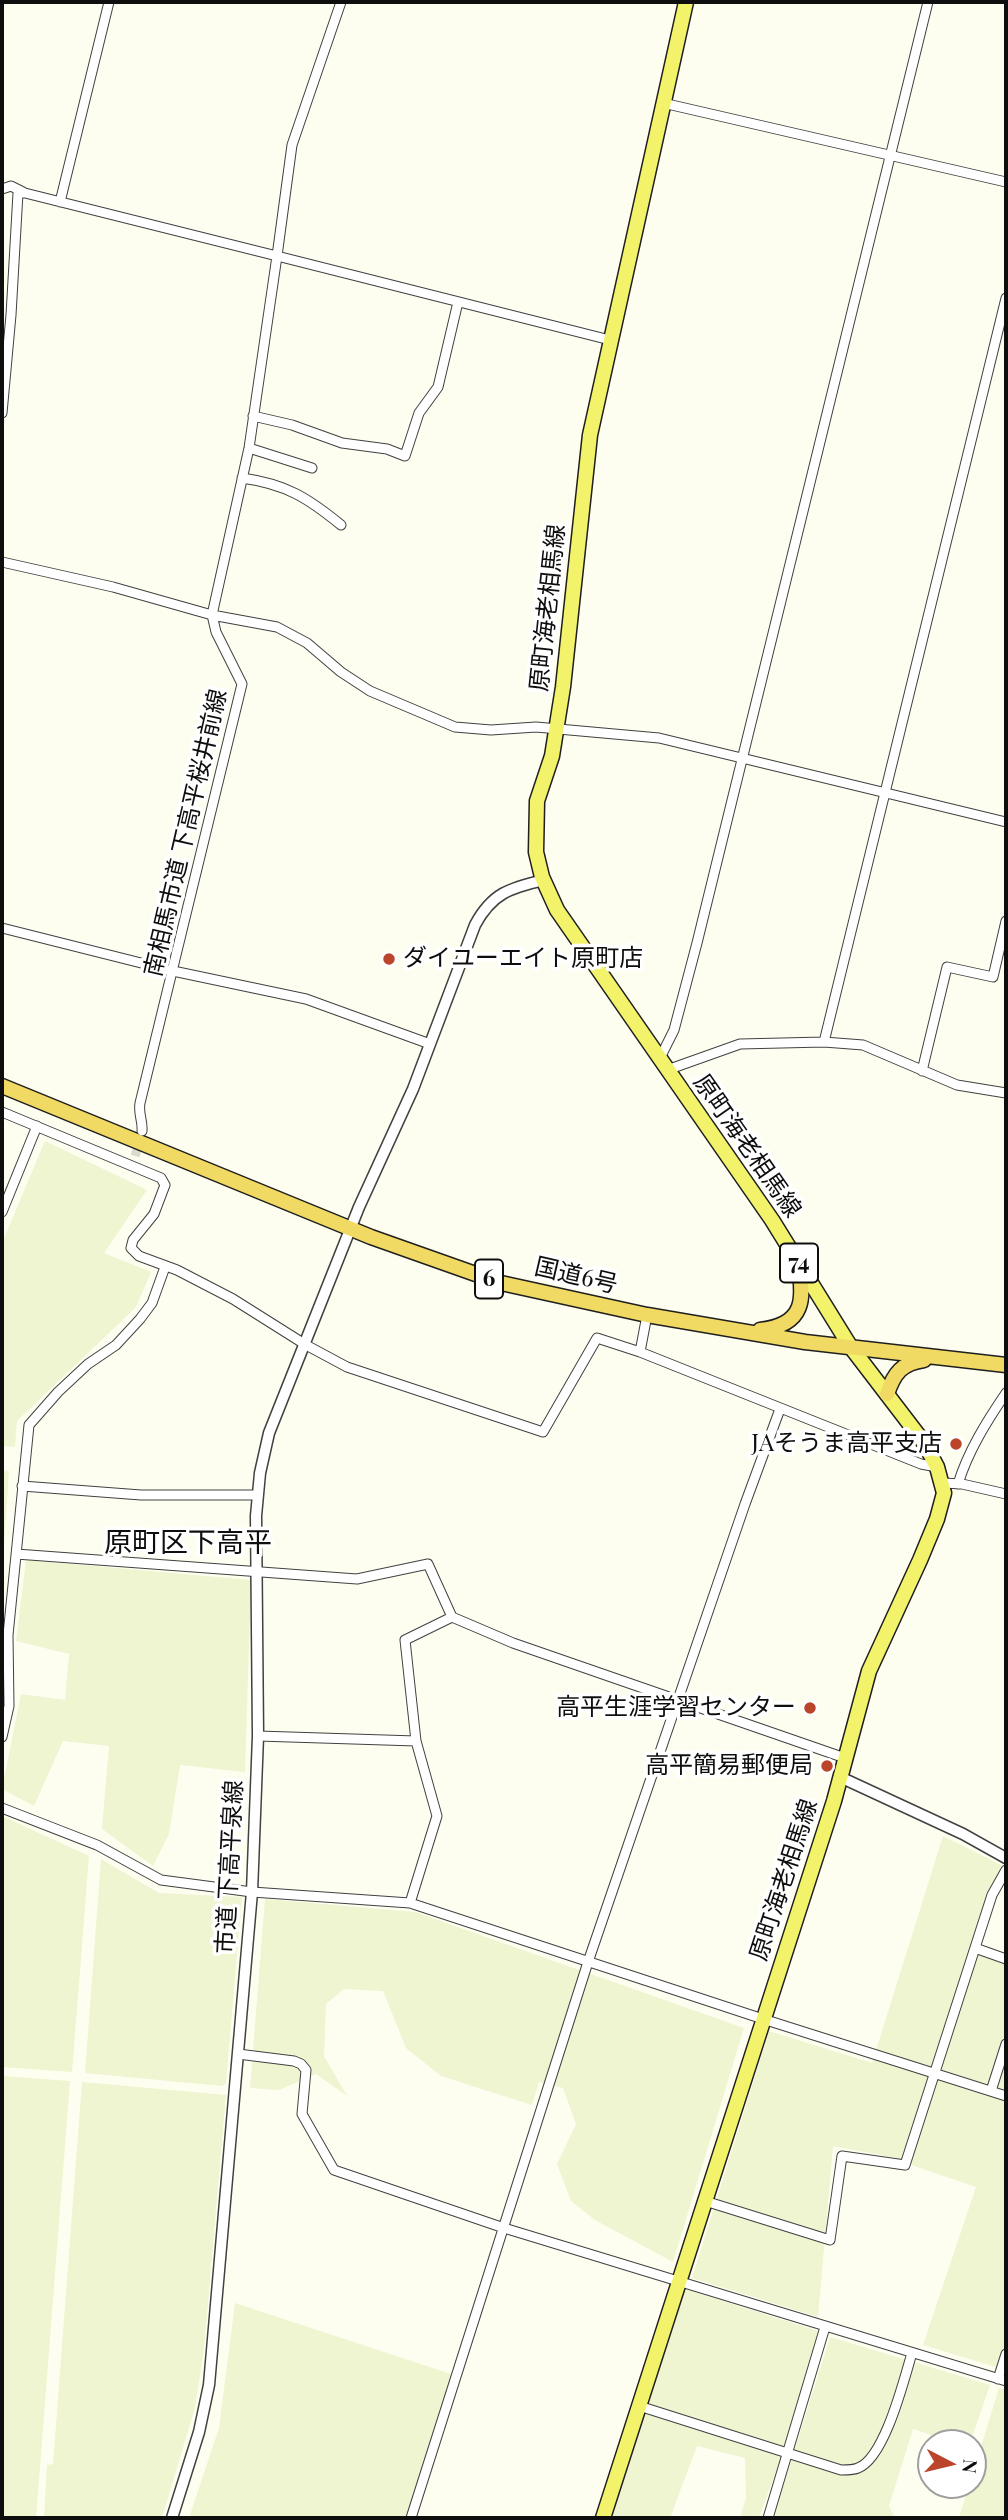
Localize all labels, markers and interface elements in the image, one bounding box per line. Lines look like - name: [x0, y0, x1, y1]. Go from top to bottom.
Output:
- street label: 原町海老相馬線: [525, 523, 571, 693]
- street label: 南相馬市道 下高平桜井前線: [139, 687, 233, 979]
- place label: ダイユーエイト原町店: [403, 945, 643, 973]
- marker: ダイユーエイト原町店: [381, 951, 397, 967]
- street label: 原町海老相馬線: [687, 1069, 807, 1223]
- road number: 74: [780, 1244, 818, 1282]
- street label: 国道6号: [532, 1252, 620, 1300]
- road number: 6: [475, 1260, 503, 1298]
- place label: JAそうま高平支店: [751, 1430, 942, 1458]
- marker: JAそうま高平支店: [948, 1436, 964, 1452]
- district label: 原町区下高平: [104, 1526, 272, 1560]
- place label: 高平生涯学習センター: [556, 1694, 796, 1722]
- marker: 高平生涯学習センター: [802, 1700, 818, 1716]
- place label: 高平簡易郵便局: [645, 1752, 813, 1780]
- marker: 高平簡易郵便局: [819, 1758, 835, 1774]
- street label: 市道 下高平泉線: [211, 1779, 249, 1955]
- street label: 原町海老相馬線: [744, 1796, 824, 1964]
- north arrow: [917, 2429, 987, 2499]
- text: N: [957, 2458, 985, 2475]

